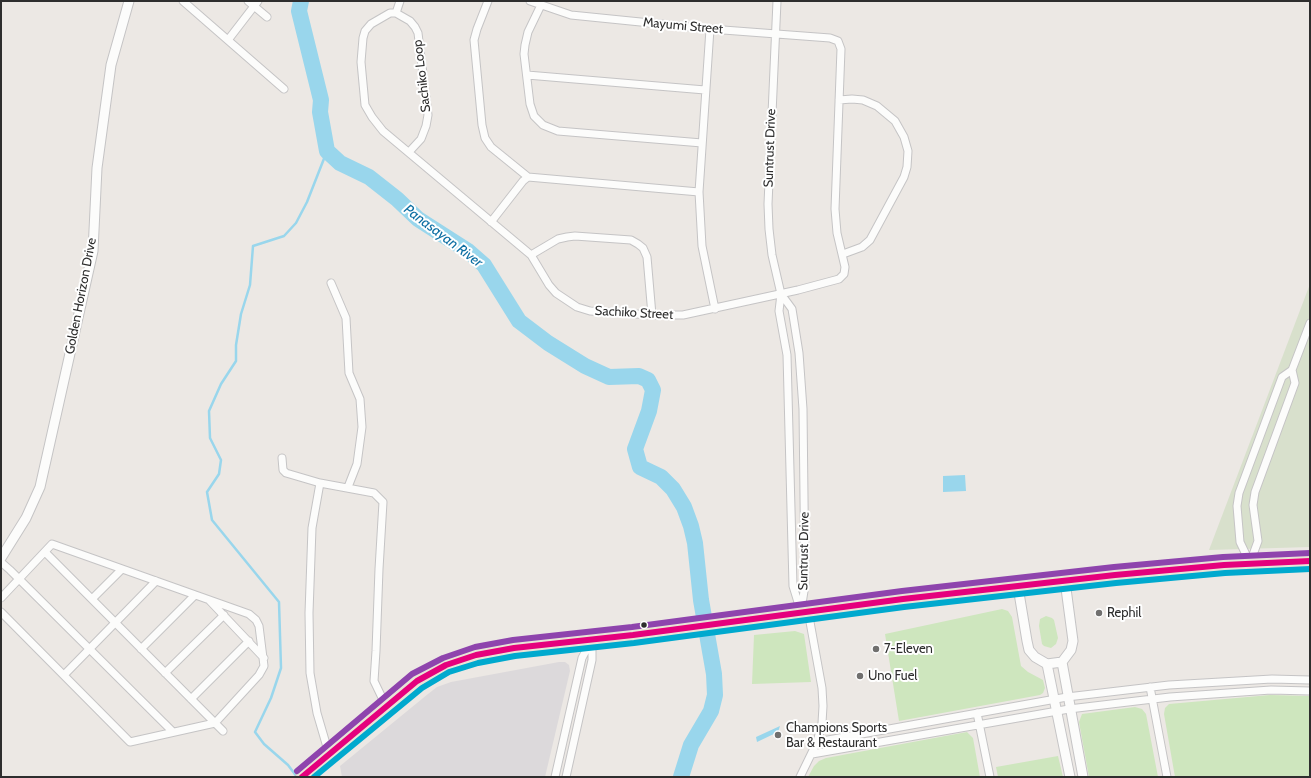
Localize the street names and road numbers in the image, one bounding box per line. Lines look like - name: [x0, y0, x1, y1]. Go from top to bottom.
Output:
- street label: Mayumi Street: [642, 15, 724, 37]
- street label: Sachiko Loop: [410, 39, 434, 113]
- street label: Suntrust Drive: [761, 108, 779, 188]
- street label: Golden Horizon Drive: [62, 236, 100, 356]
- street label: Sachiko Street: [594, 303, 674, 323]
- street label: Suntrust Drive: [796, 512, 812, 590]

